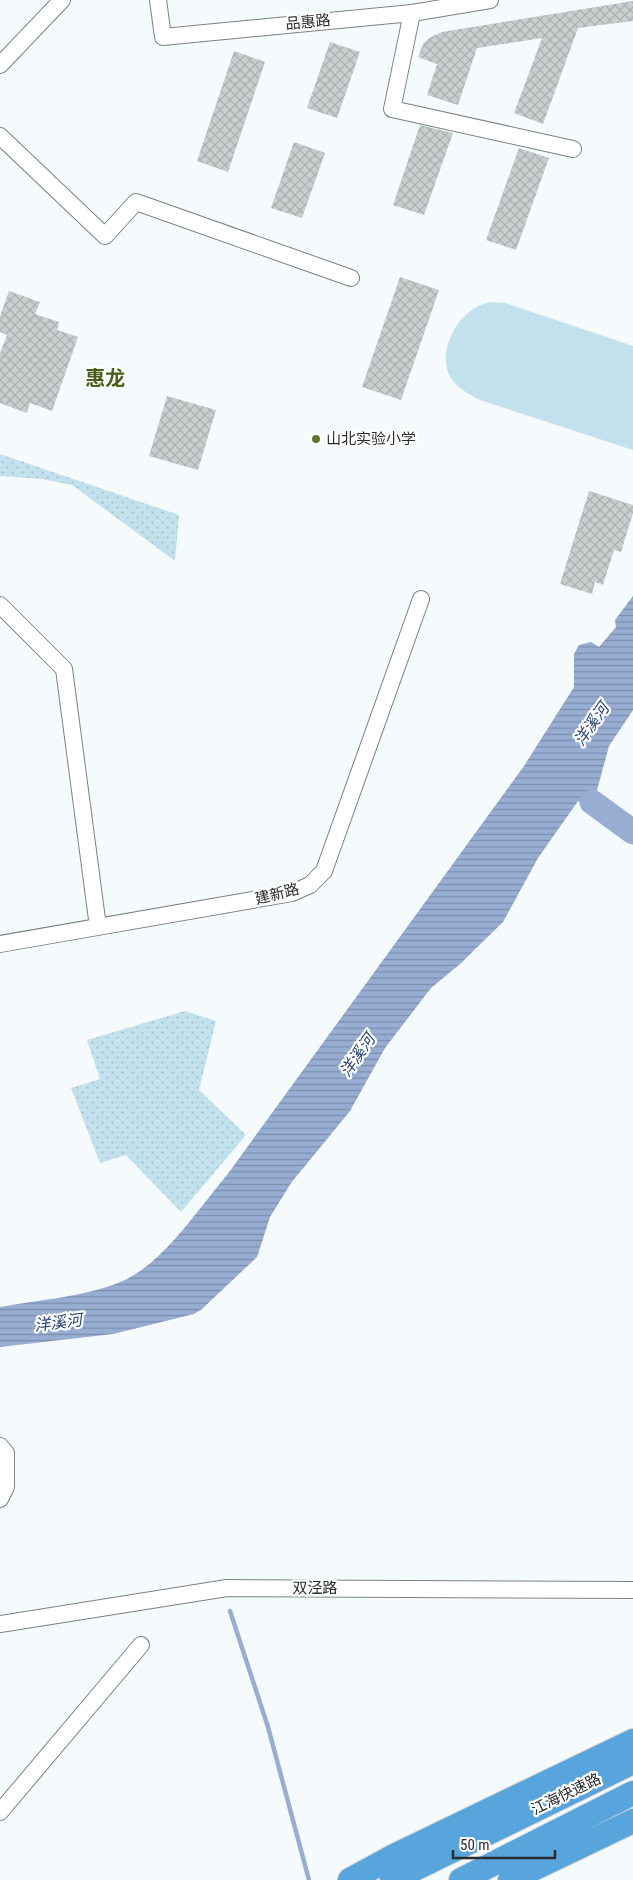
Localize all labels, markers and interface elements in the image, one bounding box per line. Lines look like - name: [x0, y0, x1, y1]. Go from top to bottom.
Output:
- street label: 品惠路: [285, 11, 331, 33]
- district label: 惠龙: [85, 366, 125, 390]
- place label: 山北实验小学: [326, 430, 416, 448]
- marker: 山北实验小学: [310, 433, 322, 445]
- water label: 洋溪河: [570, 697, 615, 749]
- street label: 建新路: [253, 880, 301, 908]
- water label: 洋溪河: [336, 1028, 381, 1080]
- water label: 洋溪河: [33, 1310, 86, 1335]
- street label: 双泾路: [292, 1579, 338, 1597]
- street label: 江海快速路: [528, 1769, 604, 1819]
- scale bar: [453, 1828, 556, 1860]
- text: 50 m: [460, 1836, 490, 1854]

